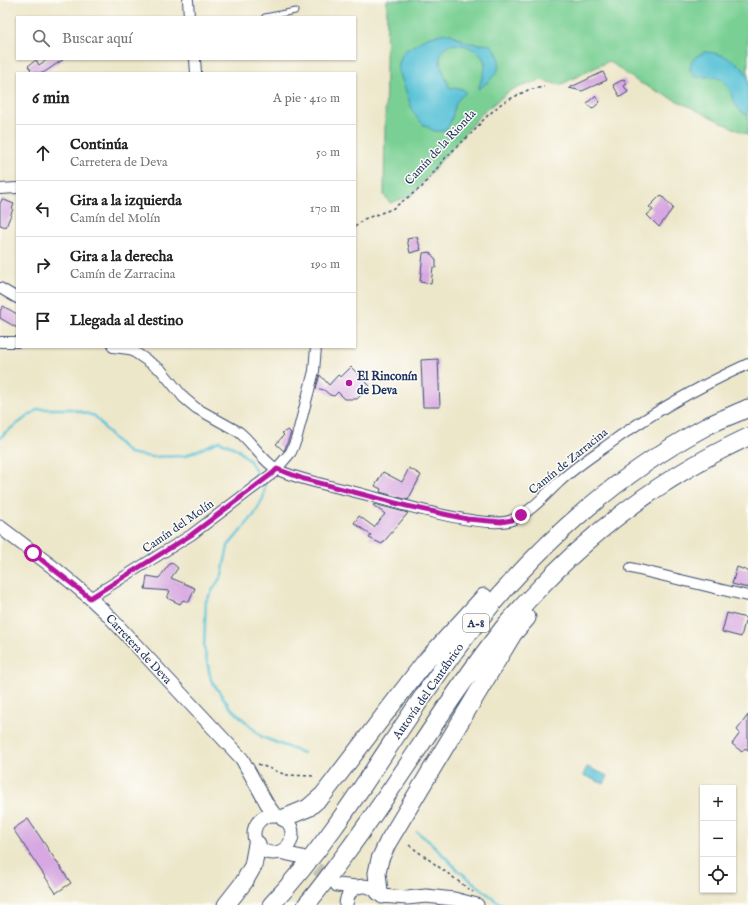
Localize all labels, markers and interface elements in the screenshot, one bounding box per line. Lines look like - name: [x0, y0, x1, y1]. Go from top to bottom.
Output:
- search box: [16, 16, 356, 60]
- icon: search: [30, 27, 52, 49]
- text: Buscar aquí: [62, 29, 132, 48]
- text: 6 min: [32, 88, 70, 109]
- text: A pie · 410 m: [273, 90, 340, 107]
- street label: Camín de la Rionda: [402, 106, 480, 188]
- text: Continúa: [70, 135, 128, 154]
- icon: ahead: [32, 142, 54, 164]
- text: 50 m: [316, 144, 340, 161]
- text: Carretera de Deva: [70, 154, 168, 171]
- text: Gira a la izquierda: [70, 191, 182, 210]
- icon: left: [32, 198, 54, 220]
- text: 170 m: [310, 200, 340, 217]
- text: Camín del Molín: [70, 210, 161, 227]
- text: Gira a la derecha: [70, 247, 173, 266]
- icon: right: [32, 254, 54, 276]
- text: 190 m: [310, 256, 340, 273]
- text: Camín de Zarracina: [70, 266, 175, 283]
- icon: arrive: [32, 310, 54, 332]
- text: Llegada al destino: [70, 311, 183, 330]
- place label: El Rinconín de Deva: [357, 369, 418, 398]
- marker: El Rinconín de Deva: [344, 378, 354, 388]
- street label: Camín de Zarracina: [526, 424, 611, 498]
- street label: Camín del Molín: [140, 496, 217, 557]
- route end: [512, 506, 530, 524]
- route start: [24, 544, 42, 562]
- street label: Carretera de Deva: [102, 611, 175, 688]
- road number: A-8: [463, 614, 489, 632]
- street label: Autovía del Cantábrico: [389, 640, 468, 743]
- map controls: [700, 785, 736, 893]
- button: +: [700, 785, 736, 821]
- button: −: [700, 821, 736, 857]
- button: locate: [700, 857, 736, 893]

